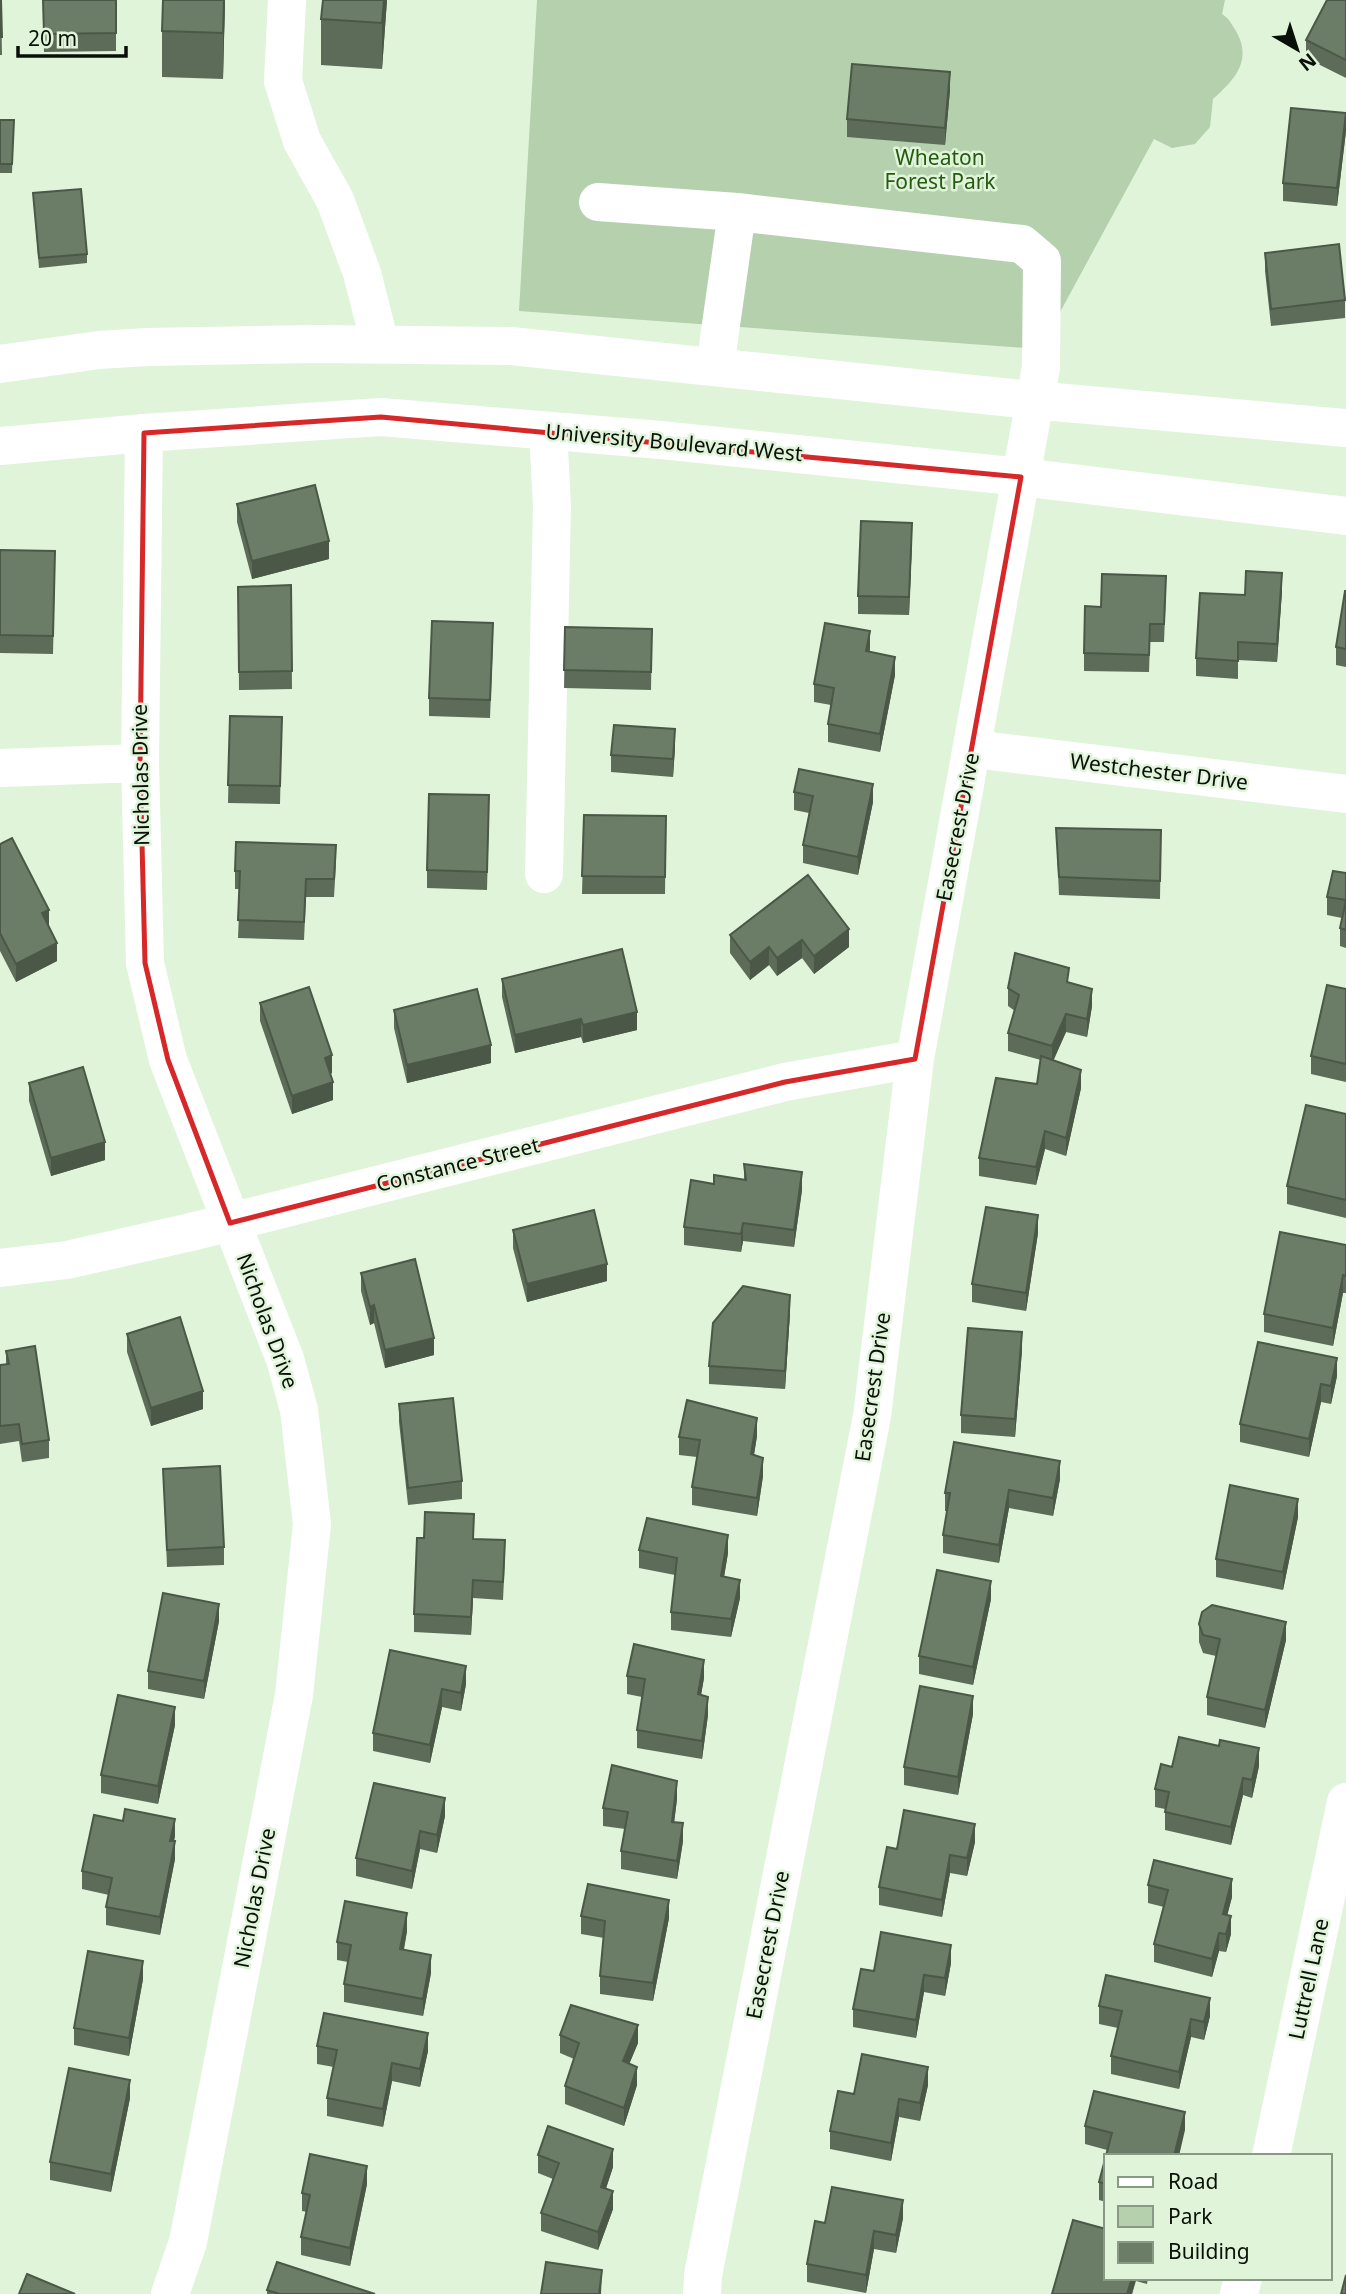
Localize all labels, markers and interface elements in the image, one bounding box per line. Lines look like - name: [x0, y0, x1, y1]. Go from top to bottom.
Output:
- scale bar: [18, 14, 126, 58]
- north arrow: [1262, 14, 1332, 84]
- text: 20 m: [28, 24, 77, 52]
- text: N: [1294, 47, 1322, 77]
- park label: Wheaton Forest Park: [884, 143, 996, 195]
- street label: University Boulevard West: [544, 417, 804, 467]
- street label: Nicholas Drive: [125, 704, 155, 846]
- street label: Westchester Drive: [1069, 746, 1250, 796]
- street label: Easecrest Drive: [929, 750, 985, 903]
- street label: Constance Street: [373, 1130, 543, 1198]
- street label: Nicholas Drive: [231, 1249, 305, 1392]
- street label: Easecrest Drive: [848, 1310, 896, 1463]
- street label: Nicholas Drive: [227, 1826, 281, 1970]
- street label: Easecrest Drive: [739, 1868, 795, 2021]
- street label: Luttrell Lane: [1282, 1916, 1335, 2042]
- legend: [1104, 2154, 1332, 2280]
- text: Road: [1168, 2167, 1218, 2195]
- text: Park: [1168, 2202, 1213, 2230]
- text: Building: [1168, 2237, 1250, 2265]

